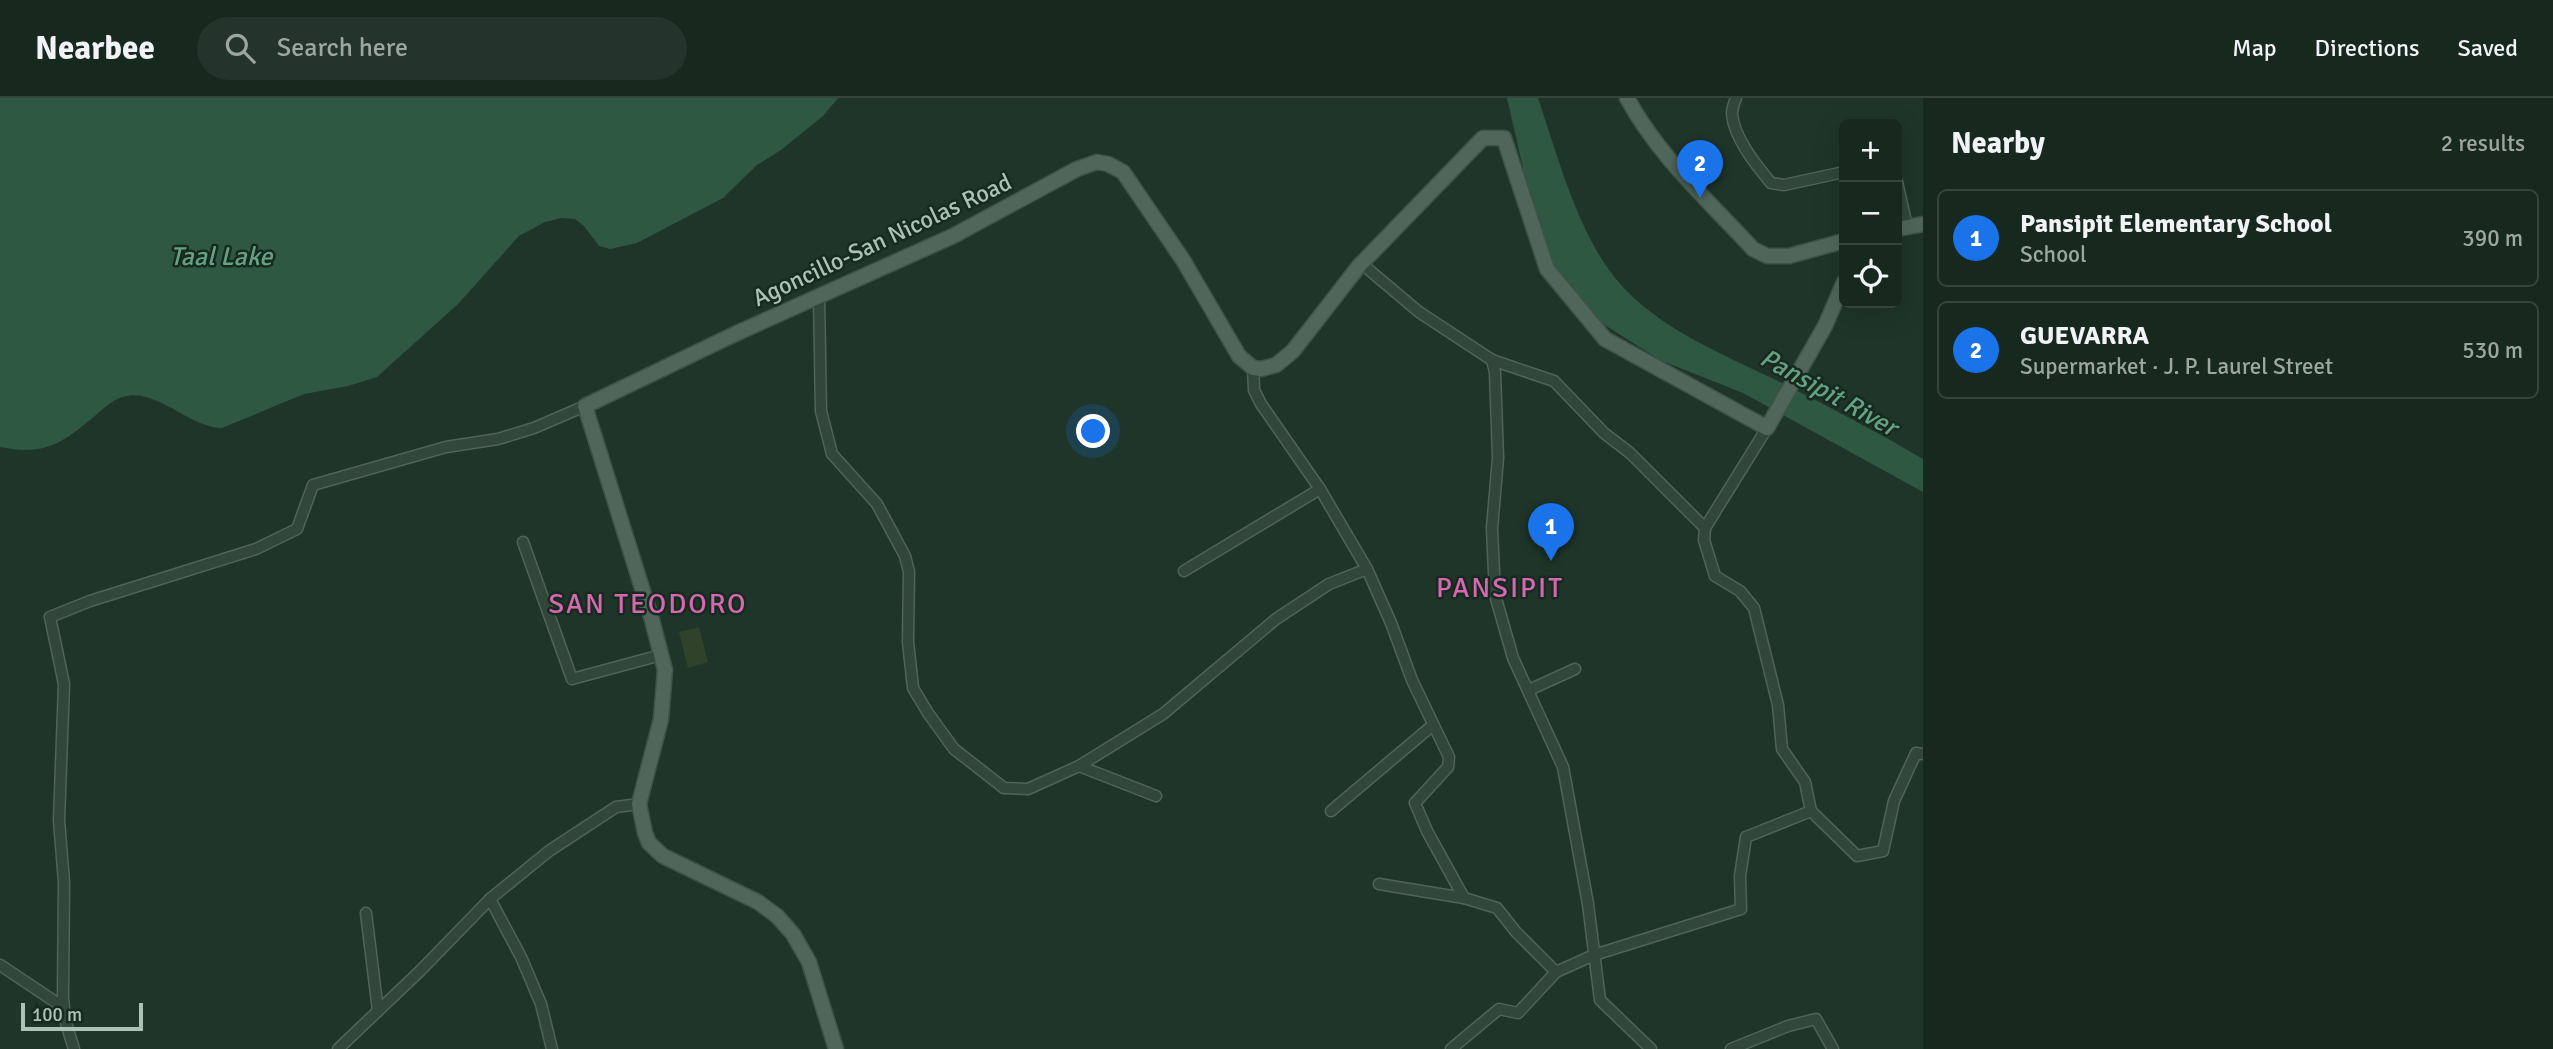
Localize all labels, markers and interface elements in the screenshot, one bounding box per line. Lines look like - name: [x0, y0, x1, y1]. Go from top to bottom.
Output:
- search box: [197, 17, 687, 80]
- text: Nearbee: [35, 28, 155, 69]
- icon: search: [221, 29, 259, 67]
- text: Search here: [277, 32, 408, 64]
- text: Map: [2232, 33, 2277, 63]
- text: Directions: [2315, 33, 2420, 63]
- text: Saved: [2458, 33, 2518, 63]
- map controls: [1839, 119, 1902, 308]
- button: +: [1839, 119, 1902, 182]
- text: Nearby: [1951, 125, 2045, 162]
- text: 2 results: [2441, 129, 2525, 158]
- pin: 2: [1677, 140, 1723, 198]
- street label: Agoncillo-San Nicolas Road: [748, 167, 1016, 313]
- button: −: [1839, 182, 1902, 245]
- text: Pansipit Elementary School: [2020, 208, 2332, 240]
- text: 1: [1970, 224, 1982, 253]
- text: 390 m: [2462, 224, 2523, 253]
- text: School: [2020, 240, 2087, 269]
- water label: Taal Lake: [170, 241, 274, 273]
- button: locate: [1839, 245, 1902, 308]
- text: GUEVARRA: [2020, 320, 2149, 352]
- text: 2: [1970, 336, 1982, 365]
- text: 530 m: [2462, 336, 2523, 365]
- water label: Pansipit River: [1754, 342, 1906, 445]
- text: Supermarket · J. P. Laurel Street: [2020, 352, 2333, 381]
- your location: [1076, 414, 1110, 448]
- pin: 1: [1528, 503, 1574, 561]
- district label: PANSIPIT: [1436, 571, 1564, 605]
- district label: SAN TEODORO: [548, 587, 748, 621]
- scale bar: [21, 1000, 144, 1032]
- text: 100 m: [32, 1003, 82, 1027]

